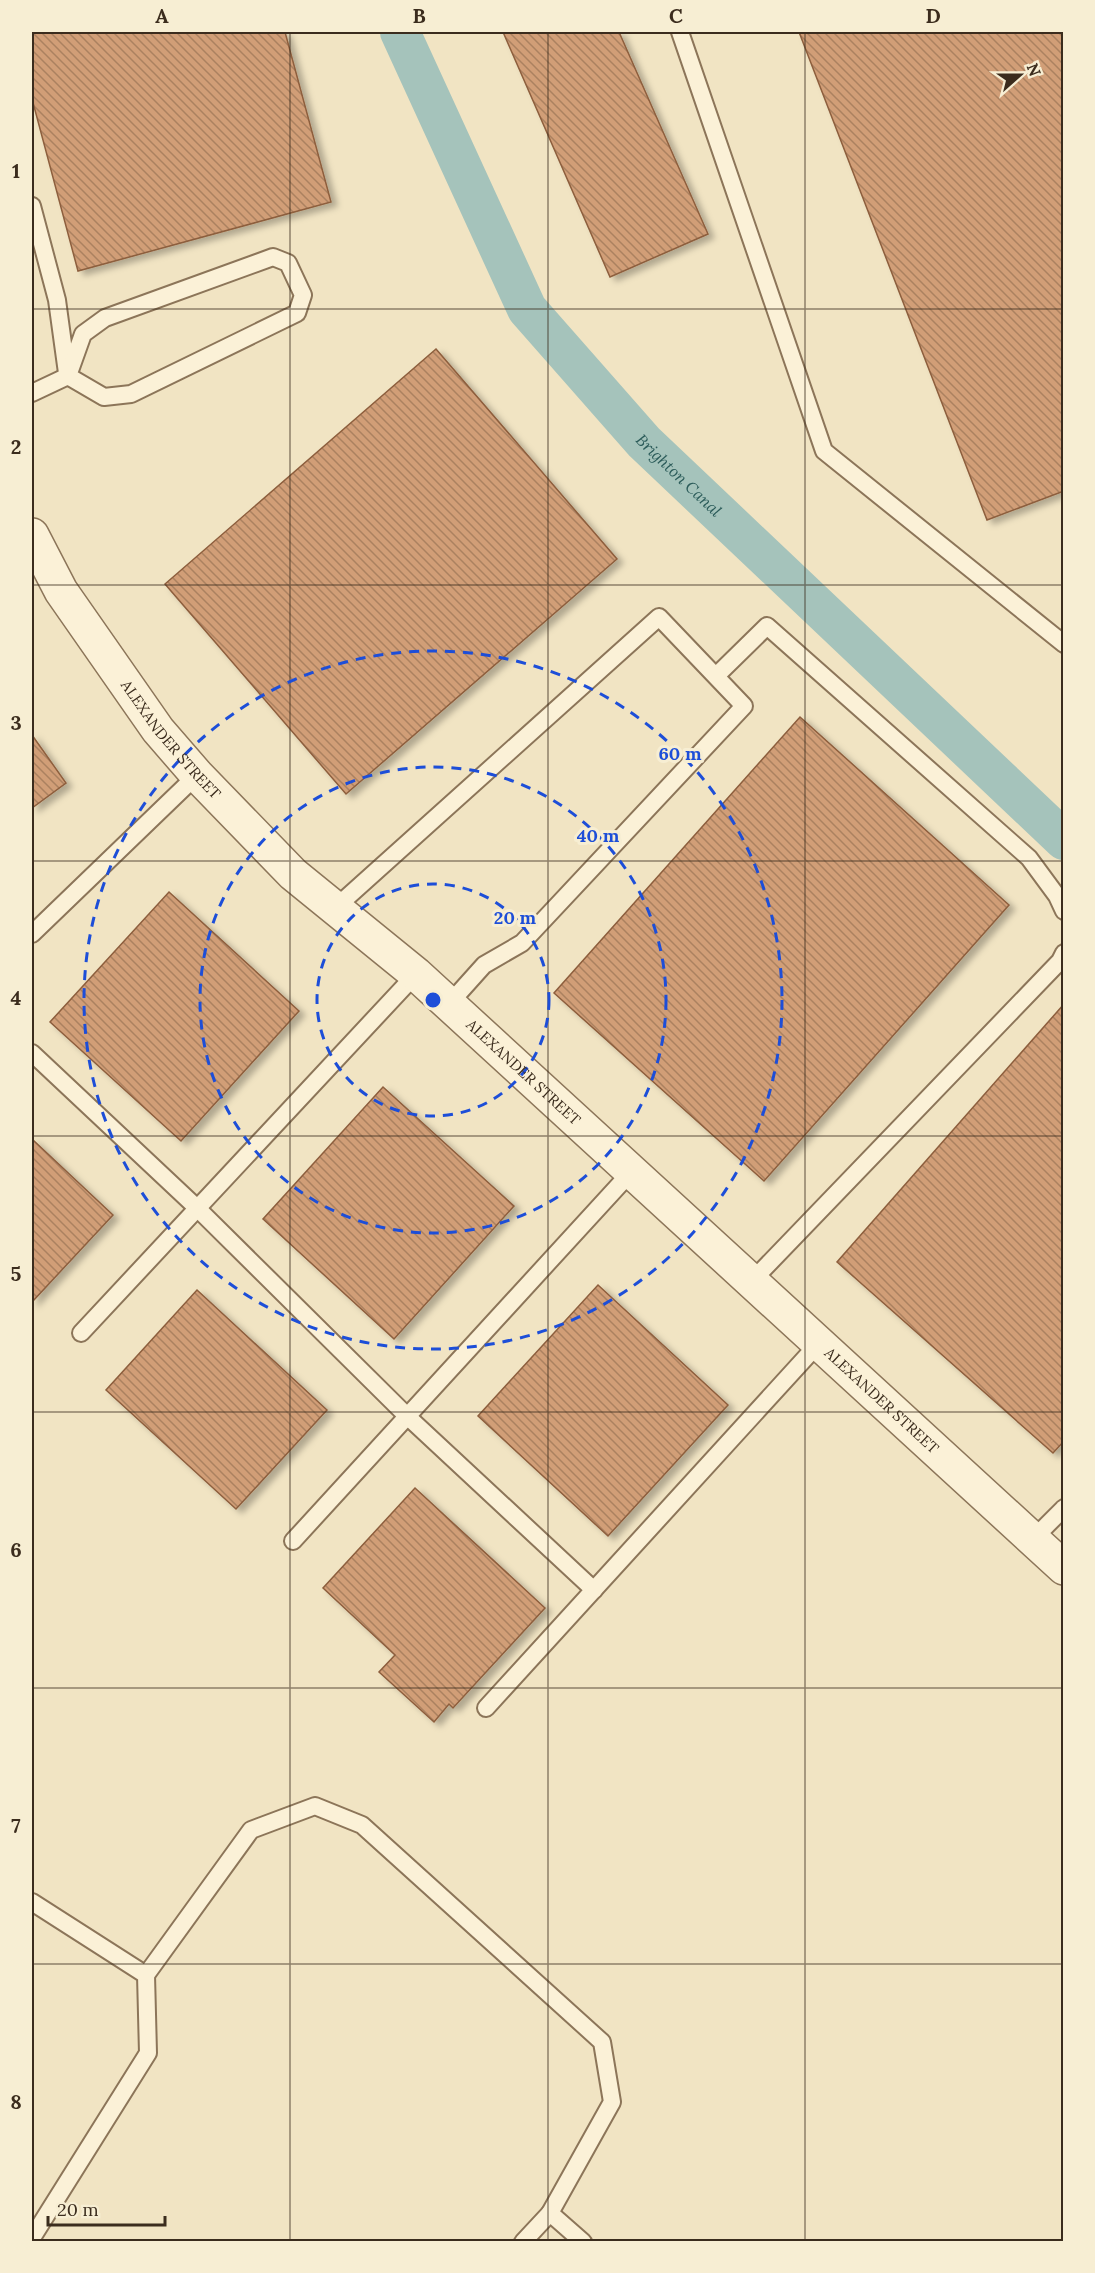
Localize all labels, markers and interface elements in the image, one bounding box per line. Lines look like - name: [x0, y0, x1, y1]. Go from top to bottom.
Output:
- text: A: [155, 3, 169, 28]
- text: B: [412, 3, 426, 28]
- text: C: [669, 3, 683, 28]
- text: D: [925, 3, 941, 28]
- north arrow: [990, 45, 1050, 105]
- text: N: [1022, 60, 1046, 79]
- text: 1: [12, 158, 20, 183]
- water label: Brighton Canal: [632, 430, 726, 521]
- text: 2: [11, 434, 21, 459]
- street label: ALEXANDER STREET: [116, 675, 225, 803]
- text: 3: [10, 710, 22, 735]
- text: 60 m: [658, 742, 702, 765]
- text: 40 m: [577, 824, 620, 847]
- text: 20 m: [494, 906, 537, 929]
- text: 4: [11, 985, 22, 1010]
- centre of rings: [423, 990, 443, 1010]
- street label: ALEXANDER STREET: [462, 1014, 585, 1129]
- text: 5: [11, 1261, 22, 1286]
- street label: ALEXANDER STREET: [820, 1343, 943, 1458]
- text: 6: [10, 1537, 22, 1562]
- text: 7: [11, 1813, 21, 1838]
- text: 8: [10, 2089, 22, 2114]
- scale bar: [48, 2189, 165, 2227]
- text: 20 m: [57, 2198, 99, 2221]

